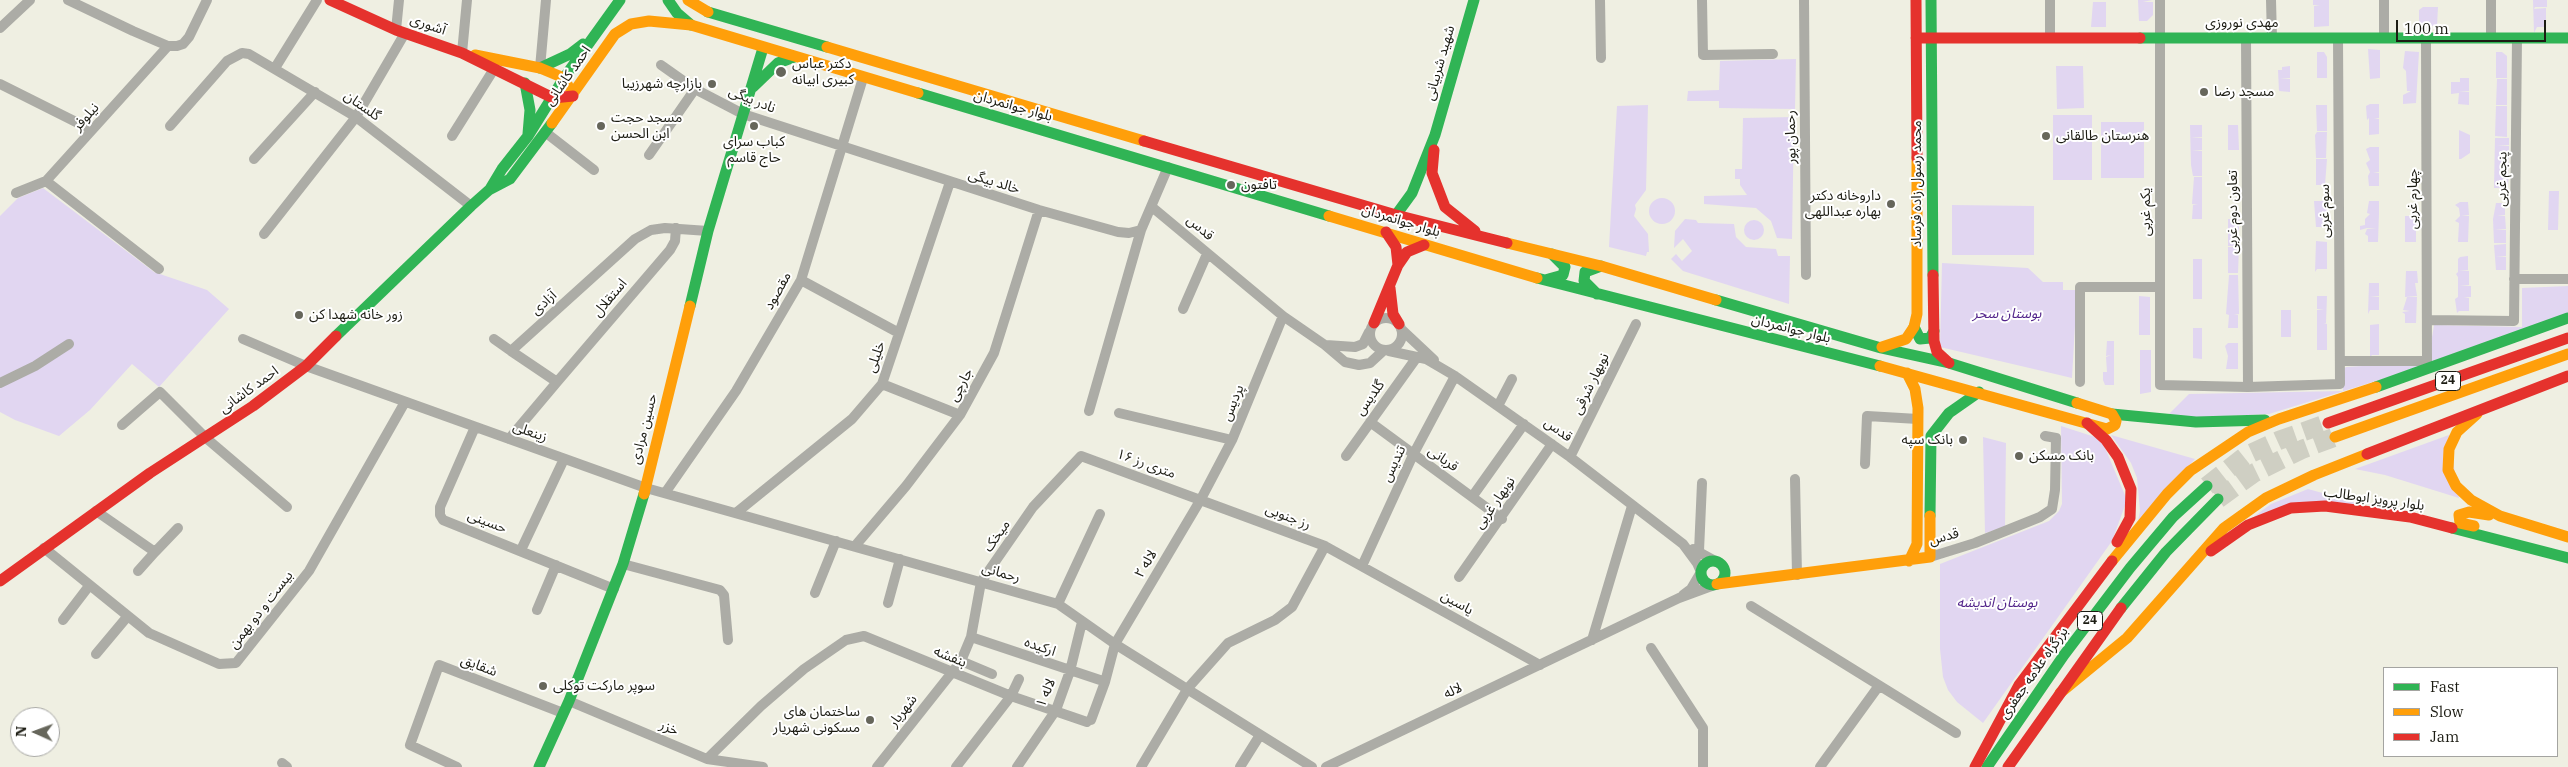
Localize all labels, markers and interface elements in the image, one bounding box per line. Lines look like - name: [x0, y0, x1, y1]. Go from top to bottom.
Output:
- scale bar: [2398, 10, 2548, 42]
- street label: آشوری: [408, 11, 448, 39]
- street label: مهدی نوروزی: [2205, 15, 2279, 31]
- text: 100 m: [2404, 19, 2449, 38]
- street label: شهید شربیانی: [1421, 24, 1459, 102]
- street label: احمد کاشانی: [541, 43, 595, 109]
- place label: دکتر عباس کبیری ابیانه: [792, 56, 854, 88]
- marker: دکتر عباس کبیری ابیانه: [774, 65, 788, 79]
- place label: بازارچه شهرزیبا: [622, 76, 702, 92]
- marker: بازارچه شهرزیبا: [706, 78, 718, 90]
- street label: نادر بیگی: [726, 83, 778, 117]
- place label: مسجد رضا: [2214, 84, 2274, 100]
- marker: مسجد رضا: [2198, 86, 2210, 98]
- street label: گلستان: [340, 87, 384, 125]
- street label: بلوار جوانمردان: [972, 87, 1054, 125]
- street label: نیلوفر: [69, 100, 103, 134]
- place label: مسجد حجت ابن الحسن: [611, 110, 682, 142]
- street label: رحمان پور: [1782, 110, 1800, 164]
- marker: مسجد حجت ابن الحسن: [595, 120, 607, 132]
- marker: کباب سرای حاج قاسم: [748, 120, 760, 132]
- street label: محمد رسول زاده فرساد: [1909, 120, 1925, 248]
- place label: هنرستان طالقانی: [2056, 128, 2149, 144]
- marker: هنرستان طالقانی: [2040, 130, 2052, 142]
- place label: کباب سرای حاج قاسم: [723, 134, 785, 166]
- street label: پنجم غربی: [2493, 151, 2511, 207]
- street label: خالد بیگی: [966, 166, 1022, 198]
- street label: چهارم غربی: [2405, 169, 2421, 229]
- street label: تعاون دوم غربی: [2225, 170, 2241, 254]
- place label: تافتون: [1241, 177, 1277, 193]
- marker: تافتون: [1225, 179, 1237, 191]
- street label: سوم غربی: [2317, 184, 2333, 238]
- place label: داروخانه دکتر بهاره عبداللهی: [1805, 188, 1881, 220]
- street label: یکم غربی: [2138, 188, 2154, 236]
- marker: داروخانه دکتر بهاره عبداللهی: [1885, 198, 1897, 210]
- street label: بلوار جوانمردان: [1360, 201, 1442, 241]
- street label: قدس: [1183, 212, 1217, 244]
- street label: مقصود: [761, 269, 795, 313]
- street label: استقلال: [589, 276, 631, 320]
- street label: آزادی: [528, 287, 560, 319]
- park label: بوستان سحر: [1973, 306, 2041, 322]
- place label: زور خانه شهدا کن: [309, 307, 403, 323]
- marker: زور خانه شهدا کن: [293, 309, 305, 321]
- street label: بلوار جوانمردان: [1750, 311, 1832, 347]
- street label: خلیلی: [863, 339, 889, 375]
- street label: نوبهار شرقی: [1569, 350, 1613, 418]
- street label: احمد کاشانی: [216, 363, 282, 417]
- street label: جارچی: [945, 365, 977, 405]
- road number: 24: [2436, 372, 2460, 391]
- street label: گلدیس: [1352, 377, 1388, 419]
- street label: پردیس: [1218, 382, 1248, 424]
- street label: حسین مرادی: [627, 392, 661, 466]
- street label: قدس: [1541, 414, 1575, 446]
- street label: زینعلی: [510, 418, 550, 446]
- place label: بانک سپه: [1901, 432, 1953, 448]
- marker: بانک سپه: [1957, 434, 1969, 446]
- street label: تندیس: [1378, 443, 1410, 485]
- street label: قربانی: [1425, 443, 1461, 475]
- street label: ۱۶ متری رز: [1114, 446, 1178, 482]
- place label: بانک مسکن: [2029, 448, 2094, 464]
- marker: بانک مسکن: [2013, 450, 2025, 462]
- street label: نوبهار غربی: [1471, 474, 1519, 532]
- street label: بلوار پرویز ابوطالب: [2323, 484, 2425, 514]
- street label: رز جنوبی: [1263, 501, 1313, 533]
- street label: حسینی: [465, 507, 509, 537]
- street label: میخک: [980, 517, 1014, 555]
- street label: قدس: [1927, 525, 1961, 549]
- street label: لاله ۲: [1131, 547, 1161, 581]
- street label: رحمانی: [980, 560, 1022, 586]
- street label: بیست و دو بهمن: [225, 568, 297, 652]
- street label: یاسین: [1438, 587, 1476, 619]
- park label: بوستان اندیشه: [1957, 595, 2037, 611]
- road number: 24: [2078, 612, 2102, 630]
- street label: بزرگراه علامه جعفری: [1996, 624, 2072, 722]
- street label: ارکیده: [1022, 634, 1058, 660]
- street label: بنفشه: [931, 643, 969, 671]
- street label: شقایق: [458, 651, 500, 681]
- legend: [2383, 667, 2558, 757]
- street label: لاله ۱: [1032, 676, 1060, 710]
- text: Fast: [2430, 677, 2460, 696]
- place label: سوپر مارکت توکلی: [553, 678, 655, 694]
- street label: لاله: [1441, 679, 1465, 703]
- marker: سوپر مارکت توکلی: [537, 680, 549, 692]
- street label: شهریار: [885, 691, 921, 731]
- text: Slow: [2430, 702, 2463, 721]
- place label: ساختمان های مسکونی شهریار: [773, 704, 860, 736]
- north arrow: [10, 707, 60, 757]
- marker: ساختمان های مسکونی شهریار: [864, 714, 876, 726]
- street label: خزر: [657, 717, 681, 739]
- text: N: [12, 726, 30, 737]
- text: Jam: [2430, 727, 2459, 746]

